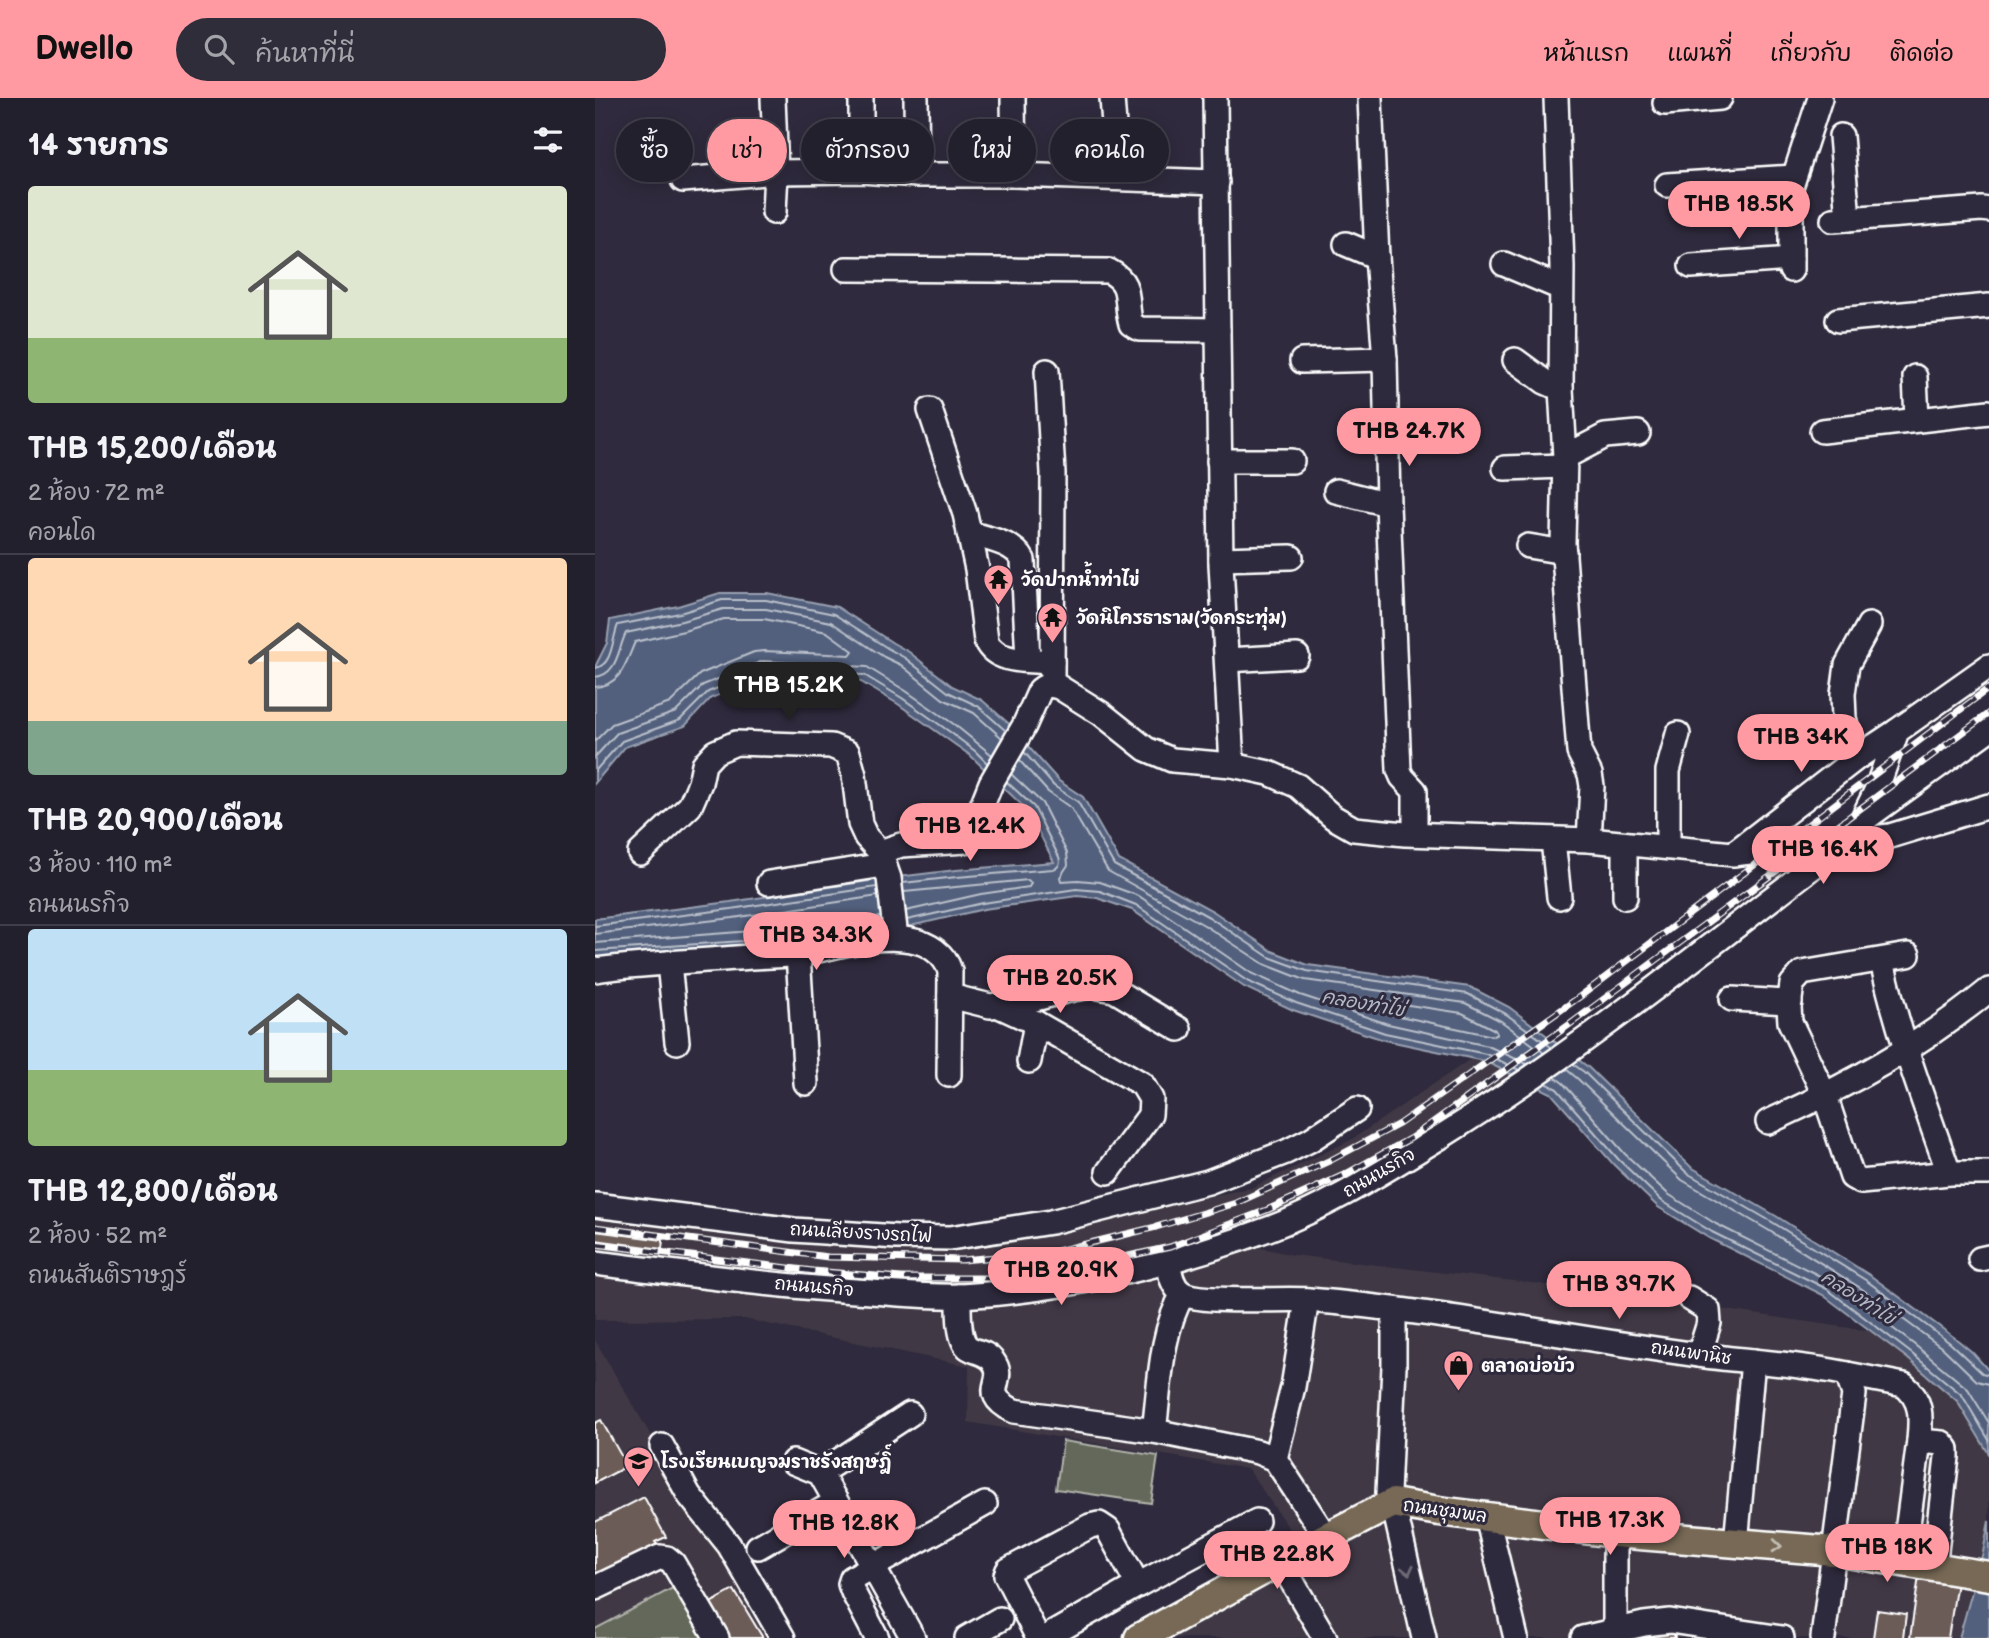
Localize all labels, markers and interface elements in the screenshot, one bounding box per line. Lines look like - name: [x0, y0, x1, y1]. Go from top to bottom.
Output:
- search box: [176, 18, 666, 81]
- text: Dwello: [35, 29, 134, 69]
- icon: search: [200, 30, 238, 68]
- text: ค้นหาที่นี่: [256, 39, 354, 70]
- text: หน้าแรก: [1544, 39, 1629, 68]
- text: แผนที่: [1667, 39, 1732, 68]
- text: เกี่ยวกับ: [1770, 39, 1852, 68]
- text: ติดต่อ: [1890, 39, 1954, 68]
- chip: ซื้อ: [616, 119, 693, 182]
- chip: เช่า: [707, 119, 787, 182]
- chip: ตัวกรอง: [801, 119, 934, 182]
- chip: ใหม่: [948, 119, 1036, 182]
- chip: คอนโด: [1050, 119, 1169, 182]
- icon: filters: [529, 121, 567, 159]
- text: 14 รายการ: [28, 128, 169, 164]
- pin: THB 18.5K: [1659, 181, 1819, 241]
- text: THB 18.5K: [1684, 190, 1794, 218]
- icon: home: [235, 232, 361, 358]
- pin: THB 24.7K: [1329, 408, 1489, 468]
- text: THB 24.7K: [1353, 417, 1465, 445]
- text: THB 15,200/เดือน: [28, 431, 277, 467]
- text: 2 ห้อง · 72 m²: [28, 479, 165, 507]
- text: คอนโด: [28, 519, 96, 547]
- place label: วัดปากน้ำท่าไข่: [1021, 561, 1139, 591]
- temple icon: วัดปากน้ำท่าไข่: [981, 563, 1015, 607]
- temple icon: วัดนิโครธาราม(วัดกระทุ่ม): [1036, 601, 1070, 645]
- icon: home: [235, 604, 361, 730]
- place label: วัดนิโครธาราม(วัดกระทุ่ม): [1076, 606, 1287, 631]
- pin: THB 15.2K: [709, 662, 869, 722]
- text: THB 15.2K: [734, 671, 844, 699]
- pin: THB 34K: [1736, 714, 1866, 774]
- text: THB 34K: [1753, 723, 1849, 751]
- text: THB 20,900/เดือน: [28, 803, 283, 839]
- pin: THB 12.4K: [890, 804, 1050, 863]
- text: THB 12.4K: [915, 812, 1025, 840]
- pin: THB 16.4K: [1743, 826, 1903, 886]
- text: THB 16.4K: [1768, 835, 1878, 863]
- text: 3 ห้อง · 110 m²: [28, 851, 172, 879]
- text: ถนนนรกิจ: [28, 891, 130, 919]
- pin: THB 34.3K: [736, 912, 896, 972]
- text: THB 34.3K: [759, 921, 873, 949]
- pin: THB 20.5K: [980, 956, 1140, 1015]
- text: THB 20.5K: [1003, 964, 1117, 992]
- icon: home: [235, 975, 361, 1101]
- water label: คลองท่าไข่: [1320, 983, 1411, 1023]
- street label: ถนนนรกิจ: [1339, 1143, 1419, 1202]
- text: THB 12,800/เดือน: [28, 1174, 278, 1210]
- street label: ถนนเลียงรางรถไฟ: [789, 1216, 933, 1247]
- text: 2 ห้อง · 52 m²: [28, 1222, 167, 1250]
- pin: THB 20.9K: [981, 1248, 1141, 1307]
- text: THB 20.9K: [1004, 1256, 1118, 1284]
- text: ถนนสันติราษฎร์: [28, 1262, 187, 1290]
- pin: THB 39.7K: [1539, 1262, 1699, 1321]
- water label: คลองท่าไข่: [1817, 1264, 1904, 1333]
- text: THB 39.7K: [1563, 1270, 1675, 1298]
- street label: ถนนนรกิจ: [773, 1272, 855, 1301]
- street label: ถนนพานิช: [1649, 1336, 1733, 1369]
- shop icon: ตลาดบ่อบัว: [1441, 1349, 1475, 1393]
- place label: ตลาดบ่อบัว: [1481, 1354, 1575, 1377]
- place label: โรงเรียนเบญจมราชรังสฤษฎิ์: [660, 1443, 892, 1474]
- school or university icon: โรงเรียนเบญจมราชรังสฤษฎิ์: [621, 1445, 655, 1489]
- street label: ถนนชุมพล: [1401, 1495, 1488, 1530]
- pin: THB 17.3K: [1530, 1498, 1690, 1557]
- pin: THB 12.8K: [764, 1500, 924, 1560]
- text: THB 17.3K: [1555, 1506, 1665, 1534]
- text: THB 12.8K: [789, 1509, 899, 1537]
- pin: THB 18K: [1822, 1524, 1952, 1584]
- pin: THB 22.8K: [1197, 1532, 1357, 1591]
- text: THB 18K: [1841, 1533, 1933, 1561]
- one-way arrow: [1772, 1538, 1783, 1553]
- text: THB 22.8K: [1220, 1540, 1334, 1568]
- one-way arrow: [1400, 1564, 1415, 1576]

